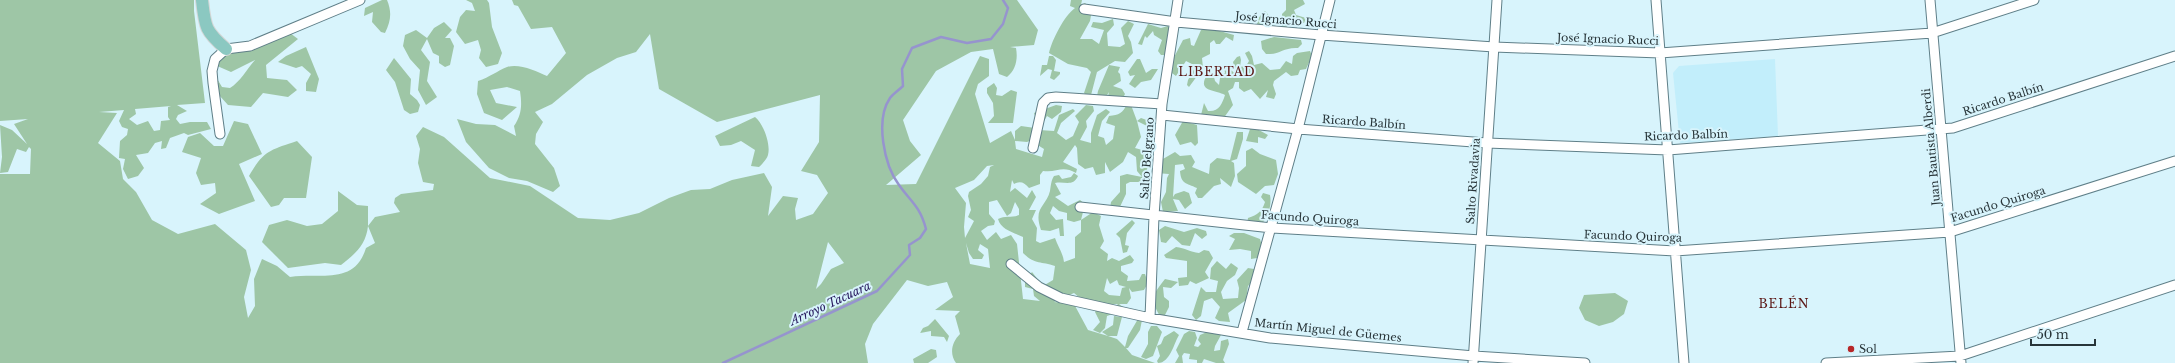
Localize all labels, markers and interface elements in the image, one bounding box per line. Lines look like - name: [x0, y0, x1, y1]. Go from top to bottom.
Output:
- street label: José Ignacio Rucci: [1233, 8, 1338, 31]
- street label: José Ignacio Rucci: [1555, 30, 1659, 48]
- district label: LIBERTAD: [1178, 64, 1256, 79]
- street label: Ricardo Balbín: [1961, 79, 2045, 119]
- street label: Juan Bautista Alberdi: [1919, 87, 1943, 208]
- street label: Ricardo Balbín: [1322, 112, 1407, 132]
- street label: Salto Belgrano: [1137, 116, 1157, 200]
- street label: Ricardo Balbín: [1644, 127, 1729, 143]
- street label: Salto Rivadavia: [1463, 137, 1483, 224]
- street label: Facundo Quiroga: [1949, 183, 2048, 225]
- street label: Facundo Quiroga: [1261, 208, 1360, 228]
- street label: Facundo Quiroga: [1584, 227, 1683, 245]
- water label: Arroyo Tacuara: [785, 278, 873, 329]
- district label: BELÉN: [1758, 295, 1810, 311]
- street label: Martín Miguel de Güemes: [1254, 315, 1402, 345]
- scale bar: [2031, 321, 2095, 347]
- text: 50 m: [2037, 327, 2069, 342]
- place label: Sol: [1859, 342, 1877, 356]
- marker: Sol: [1846, 344, 1856, 354]

